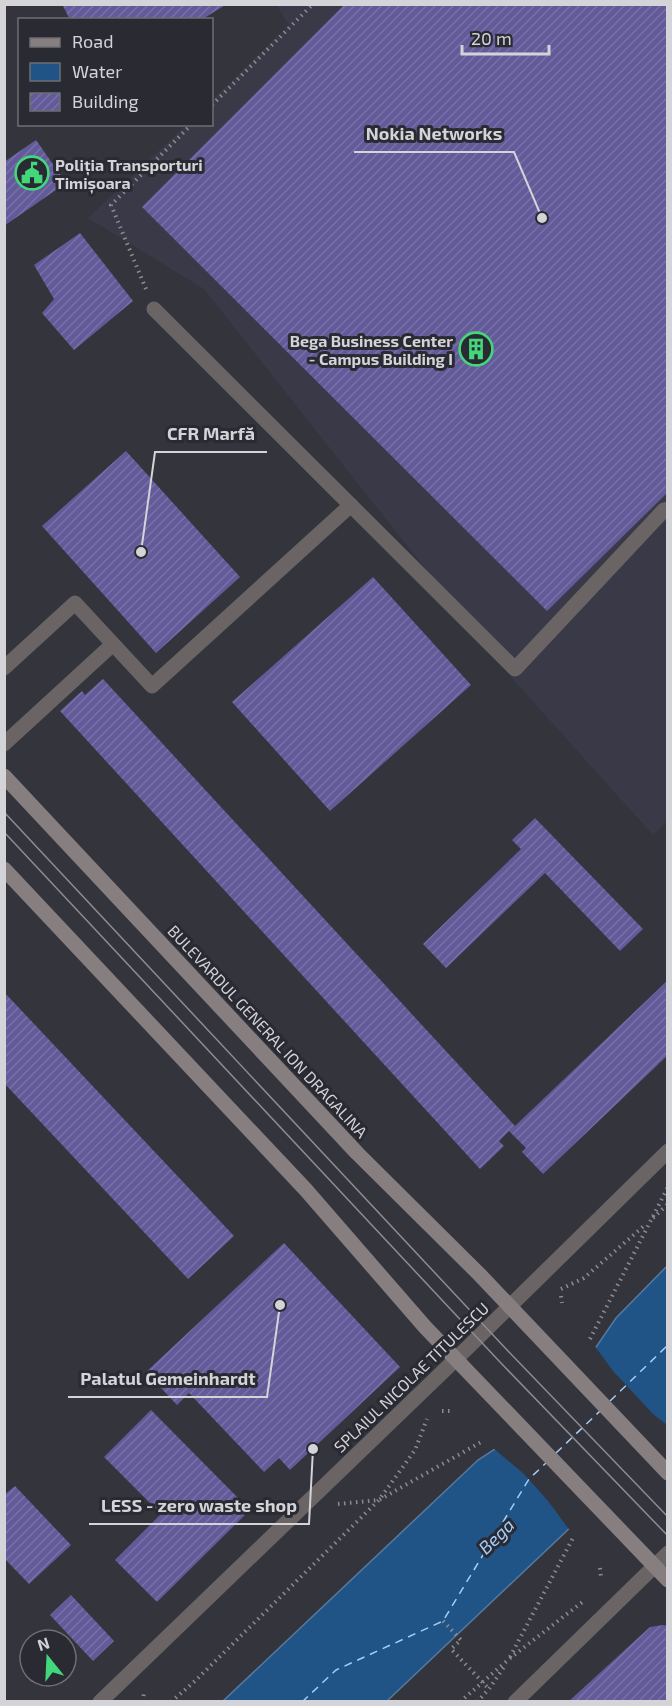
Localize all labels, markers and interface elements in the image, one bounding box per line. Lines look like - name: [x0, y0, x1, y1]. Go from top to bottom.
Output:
- legend: [18, 18, 213, 126]
- scale bar: [462, 18, 549, 56]
- text: 20 m: [471, 27, 512, 49]
- text: Road: [72, 30, 113, 52]
- text: Water: [72, 60, 122, 82]
- text: Building: [72, 90, 139, 112]
- callout: Nokia Networks: [354, 116, 514, 152]
- text: Nokia Networks: [366, 122, 502, 144]
- public building icon: Poliția Transporturi Timișoara: [14, 155, 50, 191]
- place label: Poliția Transporturi Timișoara: [55, 155, 203, 194]
- place label: Bega Business Center - Campus Building I: [290, 331, 453, 368]
- building icon: Bega Business Center - Campus Building I: [458, 331, 494, 367]
- callout: CFR Marfă: [155, 416, 267, 452]
- text: CFR Marfă: [167, 422, 255, 444]
- street label: BULEVARDUL GENERAL ION DRAGALINA: [164, 921, 372, 1141]
- street label: SPLAIUL NICOLAE TITULESCU: [330, 1298, 492, 1456]
- callout: Palatul Gemeinhardt: [68, 1361, 267, 1397]
- text: Palatul Gemeinhardt: [80, 1367, 256, 1389]
- callout: LESS - zero waste shop: [89, 1488, 309, 1524]
- text: LESS - zero waste shop: [101, 1494, 297, 1516]
- water label: Bega: [473, 1514, 519, 1558]
- north arrow: [18, 1628, 78, 1688]
- text: N: [35, 1632, 52, 1654]

